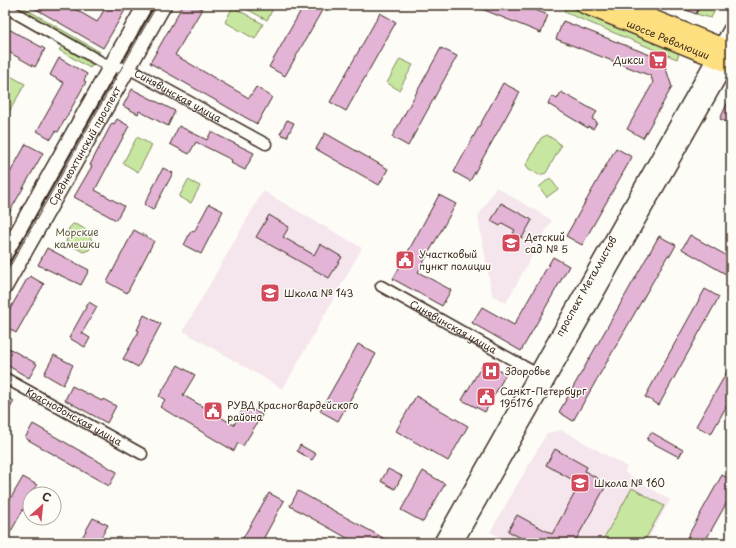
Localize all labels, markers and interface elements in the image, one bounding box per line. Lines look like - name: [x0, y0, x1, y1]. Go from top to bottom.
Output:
- street label: шоссе Революции: [625, 15, 712, 63]
- supermarket icon: Дикси: [647, 49, 669, 71]
- place label: Дикси: [612, 52, 644, 67]
- street label: Синявинская улица: [132, 65, 225, 126]
- street label: Среднеохтинский проспект: [44, 83, 124, 208]
- park label: Морские камешки: [54, 224, 100, 251]
- place label: Детский сад № 5: [524, 229, 568, 256]
- school or university icon: Детский сад № 5: [500, 232, 522, 254]
- street label: проспект Металлистов: [551, 233, 620, 339]
- place label: Участковый пункт полиции: [419, 246, 491, 274]
- public building icon: Участковый пункт полиции: [394, 249, 416, 271]
- school or university icon: Школа № 143: [259, 282, 281, 304]
- place label: Школа № 143: [284, 285, 354, 300]
- street label: Синявинская улица: [407, 296, 500, 357]
- hospital icon: Здоровье: [480, 360, 502, 382]
- place label: Здоровье: [504, 363, 551, 378]
- street label: Краснодонская улица: [24, 383, 126, 449]
- place label: Санкт-Петербург 195176: [500, 383, 587, 410]
- public building icon: Санкт-Петербург 195176: [475, 386, 497, 408]
- place label: РУВД Красногвардейского района: [227, 397, 359, 424]
- public building icon: РУВД Красногвардейского района: [202, 400, 224, 422]
- school or university icon: Школа № 160: [569, 472, 591, 494]
- place label: Школа № 160: [594, 475, 665, 490]
- north arrow: [22, 486, 62, 526]
- text: С: [39, 487, 54, 506]

